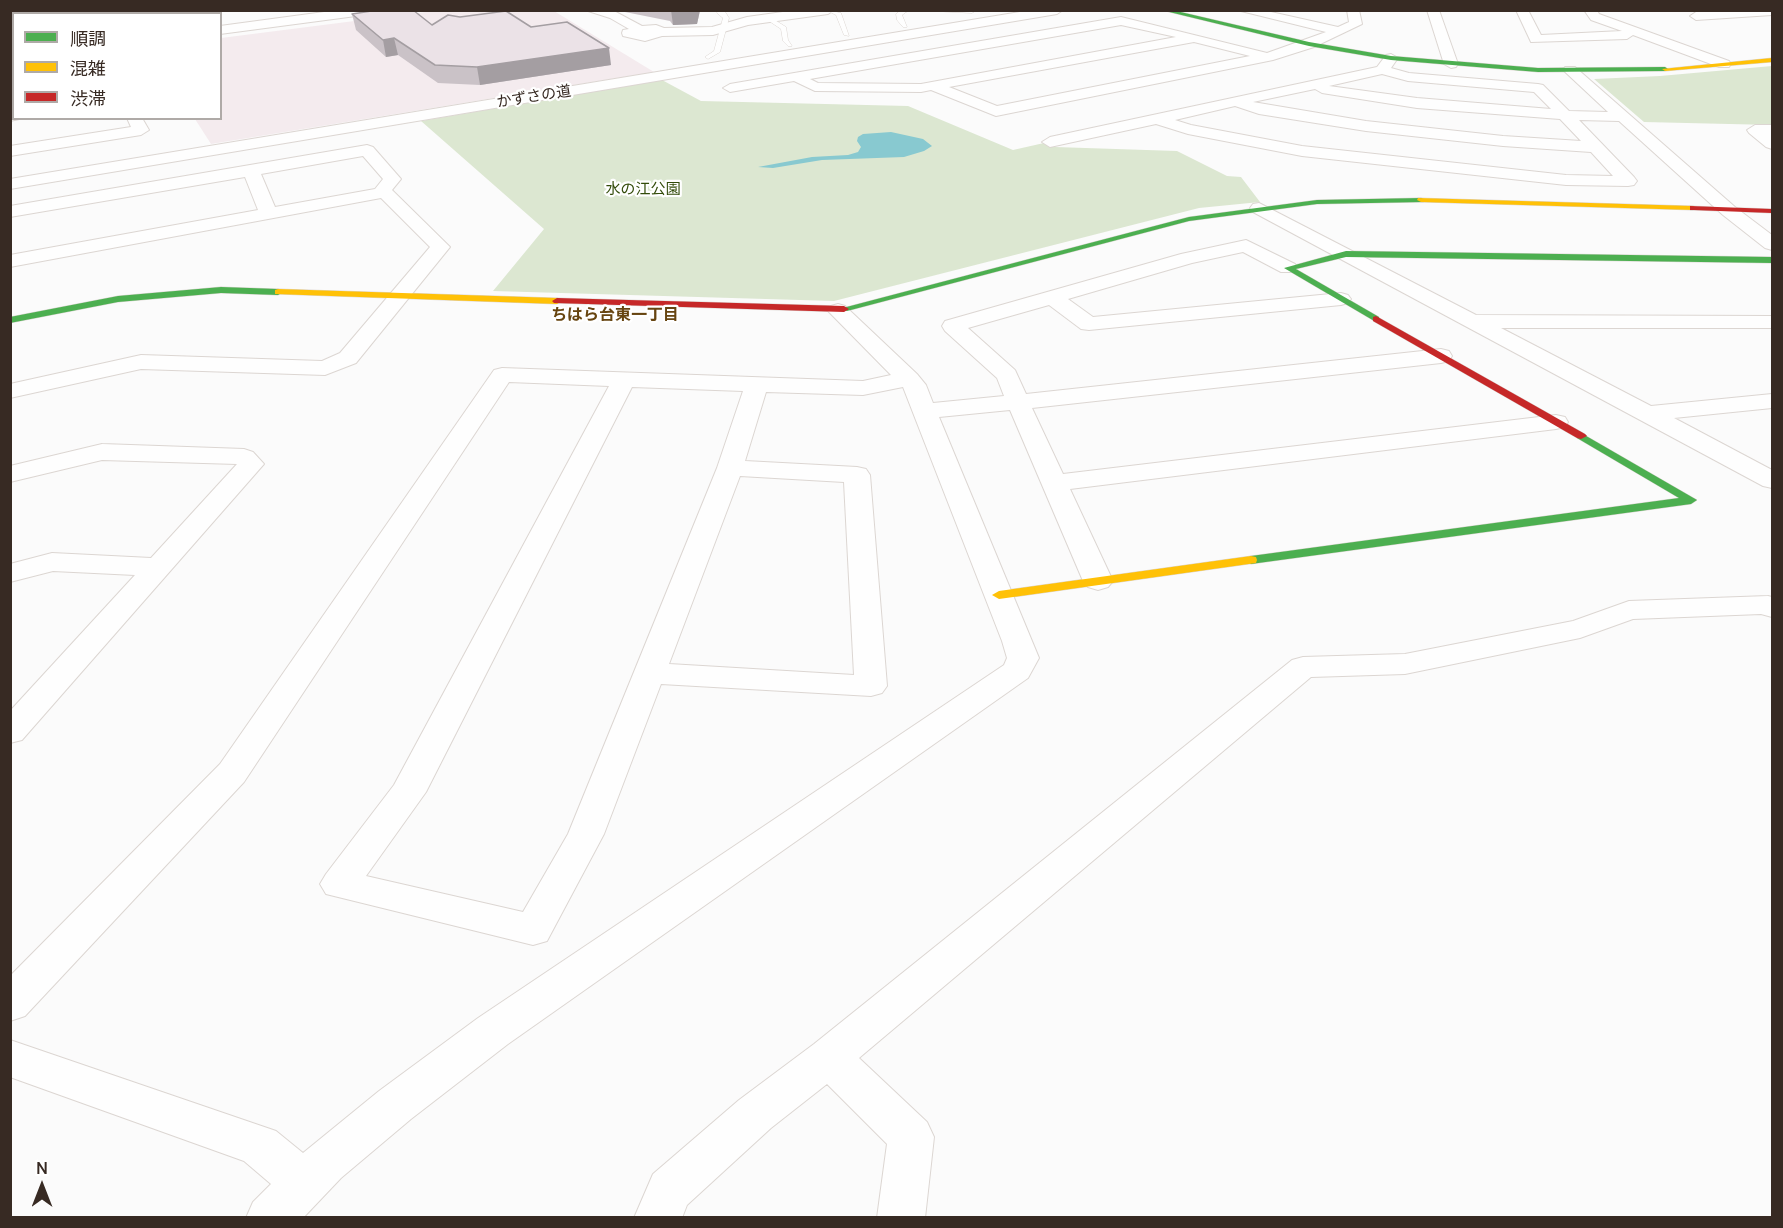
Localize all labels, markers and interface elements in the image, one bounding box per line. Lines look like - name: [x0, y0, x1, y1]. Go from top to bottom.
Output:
- legend: [12, 12, 222, 120]
- text: 順調: [70, 26, 106, 50]
- text: 混雑: [70, 56, 106, 80]
- street label: かずさの道: [496, 82, 572, 112]
- text: 渋滞: [70, 86, 106, 110]
- park label: 水の江公園: [606, 181, 680, 199]
- district label: ちはら台東一丁目: [551, 306, 679, 326]
- north arrow: [12, 1156, 72, 1216]
- text: N: [36, 1157, 48, 1179]

